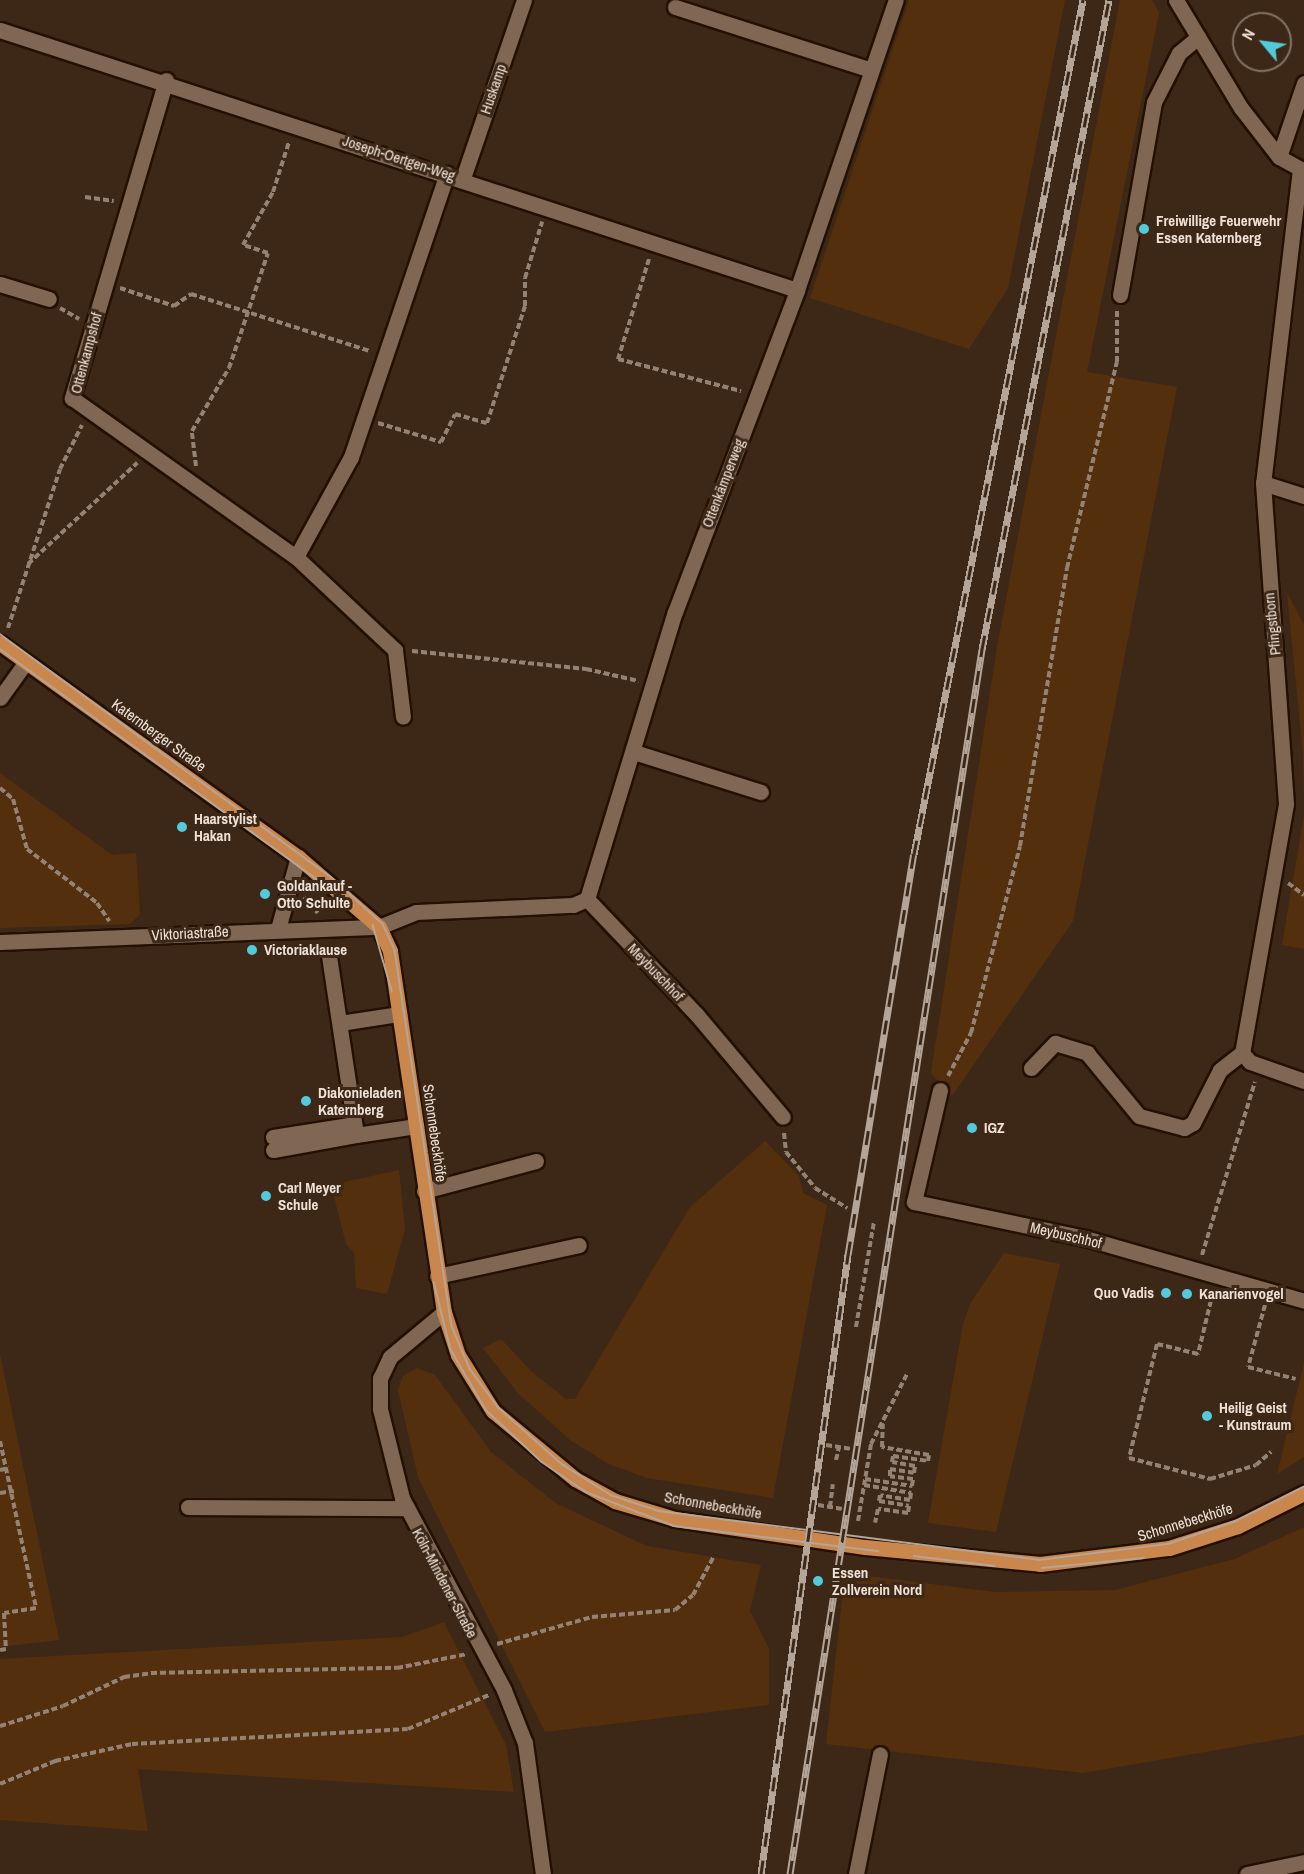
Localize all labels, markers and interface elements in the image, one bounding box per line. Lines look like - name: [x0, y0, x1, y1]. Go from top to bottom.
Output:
- north arrow: [1232, 12, 1292, 72]
- text: N: [1236, 25, 1260, 44]
- street label: Huskamp: [476, 62, 510, 116]
- street label: Joseph-Oertgen-Weg: [340, 131, 458, 185]
- place label: Freiwillige Feuerwehr Essen Katernberg: [1156, 211, 1281, 246]
- marker: Freiwillige Feuerwehr Essen Katernberg: [1137, 222, 1151, 236]
- street label: Ottenkampshof: [67, 310, 105, 396]
- street label: Ottenkämperweg: [698, 436, 748, 530]
- street label: Pfingstborn: [1260, 592, 1284, 656]
- street label: Katernberger Straße: [108, 695, 210, 775]
- place label: Haarstylist Hakan: [194, 809, 257, 844]
- marker: Haarstylist Hakan: [175, 820, 189, 834]
- place label: Goldankauf - Otto Schulte: [277, 876, 352, 911]
- marker: Goldankauf - Otto Schulte: [258, 887, 272, 901]
- street label: Viktoriastraße: [151, 922, 229, 944]
- street label: Meybuschhof: [624, 939, 688, 1005]
- place label: Victoriaklause: [264, 941, 347, 959]
- marker: Victoriaklause: [245, 943, 259, 957]
- place label: Diakonieladen Katernberg: [318, 1083, 401, 1118]
- street label: Schonnebeckhöfe: [419, 1083, 451, 1183]
- marker: Diakonieladen Katernberg: [299, 1094, 313, 1108]
- place label: IGZ: [984, 1119, 1005, 1137]
- marker: IGZ: [965, 1121, 979, 1135]
- place label: Carl Meyer Schule: [278, 1178, 341, 1213]
- marker: Carl Meyer Schule: [259, 1189, 273, 1203]
- street label: Meybuschhof: [1028, 1218, 1104, 1252]
- place label: Quo Vadis: [1094, 1284, 1154, 1302]
- place label: Kanarienvogel: [1199, 1285, 1284, 1303]
- marker: Quo Vadis: [1159, 1286, 1173, 1300]
- marker: Kanarienvogel: [1180, 1287, 1194, 1301]
- place label: Heilig Geist - Kunstraum: [1219, 1398, 1291, 1433]
- marker: Heilig Geist - Kunstraum: [1200, 1409, 1214, 1423]
- street label: Schonnebeckhöfe: [663, 1488, 763, 1522]
- street label: Schonnebeckhöfe: [1135, 1499, 1235, 1545]
- street label: Köln-Mindener-Straße: [408, 1525, 482, 1641]
- place label: Essen Zollverein Nord: [832, 1563, 922, 1598]
- marker: Essen Zollverein Nord: [809, 1572, 827, 1590]

